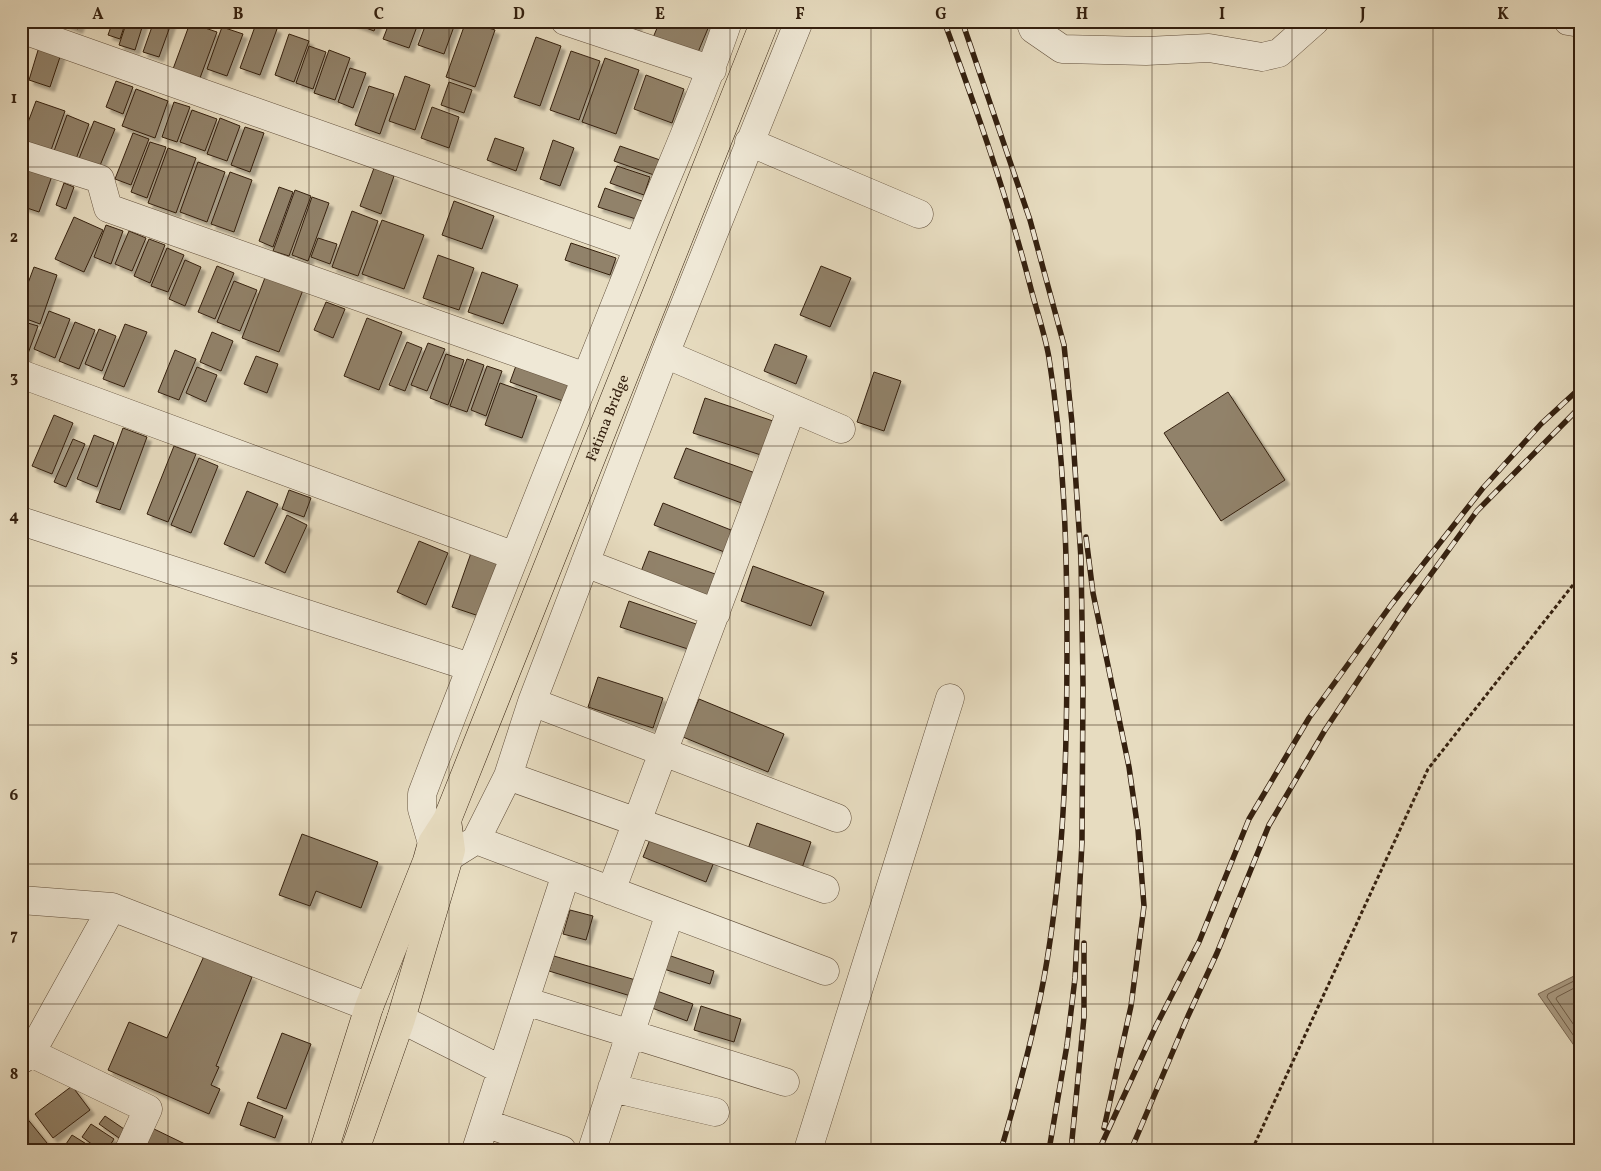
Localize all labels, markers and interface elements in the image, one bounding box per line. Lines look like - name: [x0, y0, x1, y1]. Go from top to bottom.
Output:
- text: A: [92, 4, 104, 26]
- text: B: [233, 4, 244, 26]
- text: C: [374, 4, 384, 26]
- text: D: [513, 4, 525, 26]
- text: E: [655, 4, 665, 26]
- text: F: [795, 4, 805, 26]
- text: G: [935, 4, 947, 26]
- text: H: [1076, 4, 1088, 26]
- text: I: [1219, 4, 1225, 26]
- text: J: [1359, 4, 1366, 26]
- text: K: [1497, 4, 1509, 26]
- text: 1: [11, 88, 17, 110]
- text: 2: [10, 227, 18, 249]
- text: 3: [10, 367, 18, 389]
- street label: Fatima Bridge: [582, 372, 635, 465]
- text: 4: [9, 506, 19, 528]
- text: 5: [10, 646, 18, 668]
- text: 6: [10, 785, 19, 807]
- text: 7: [10, 925, 18, 947]
- text: 8: [10, 1064, 18, 1086]

